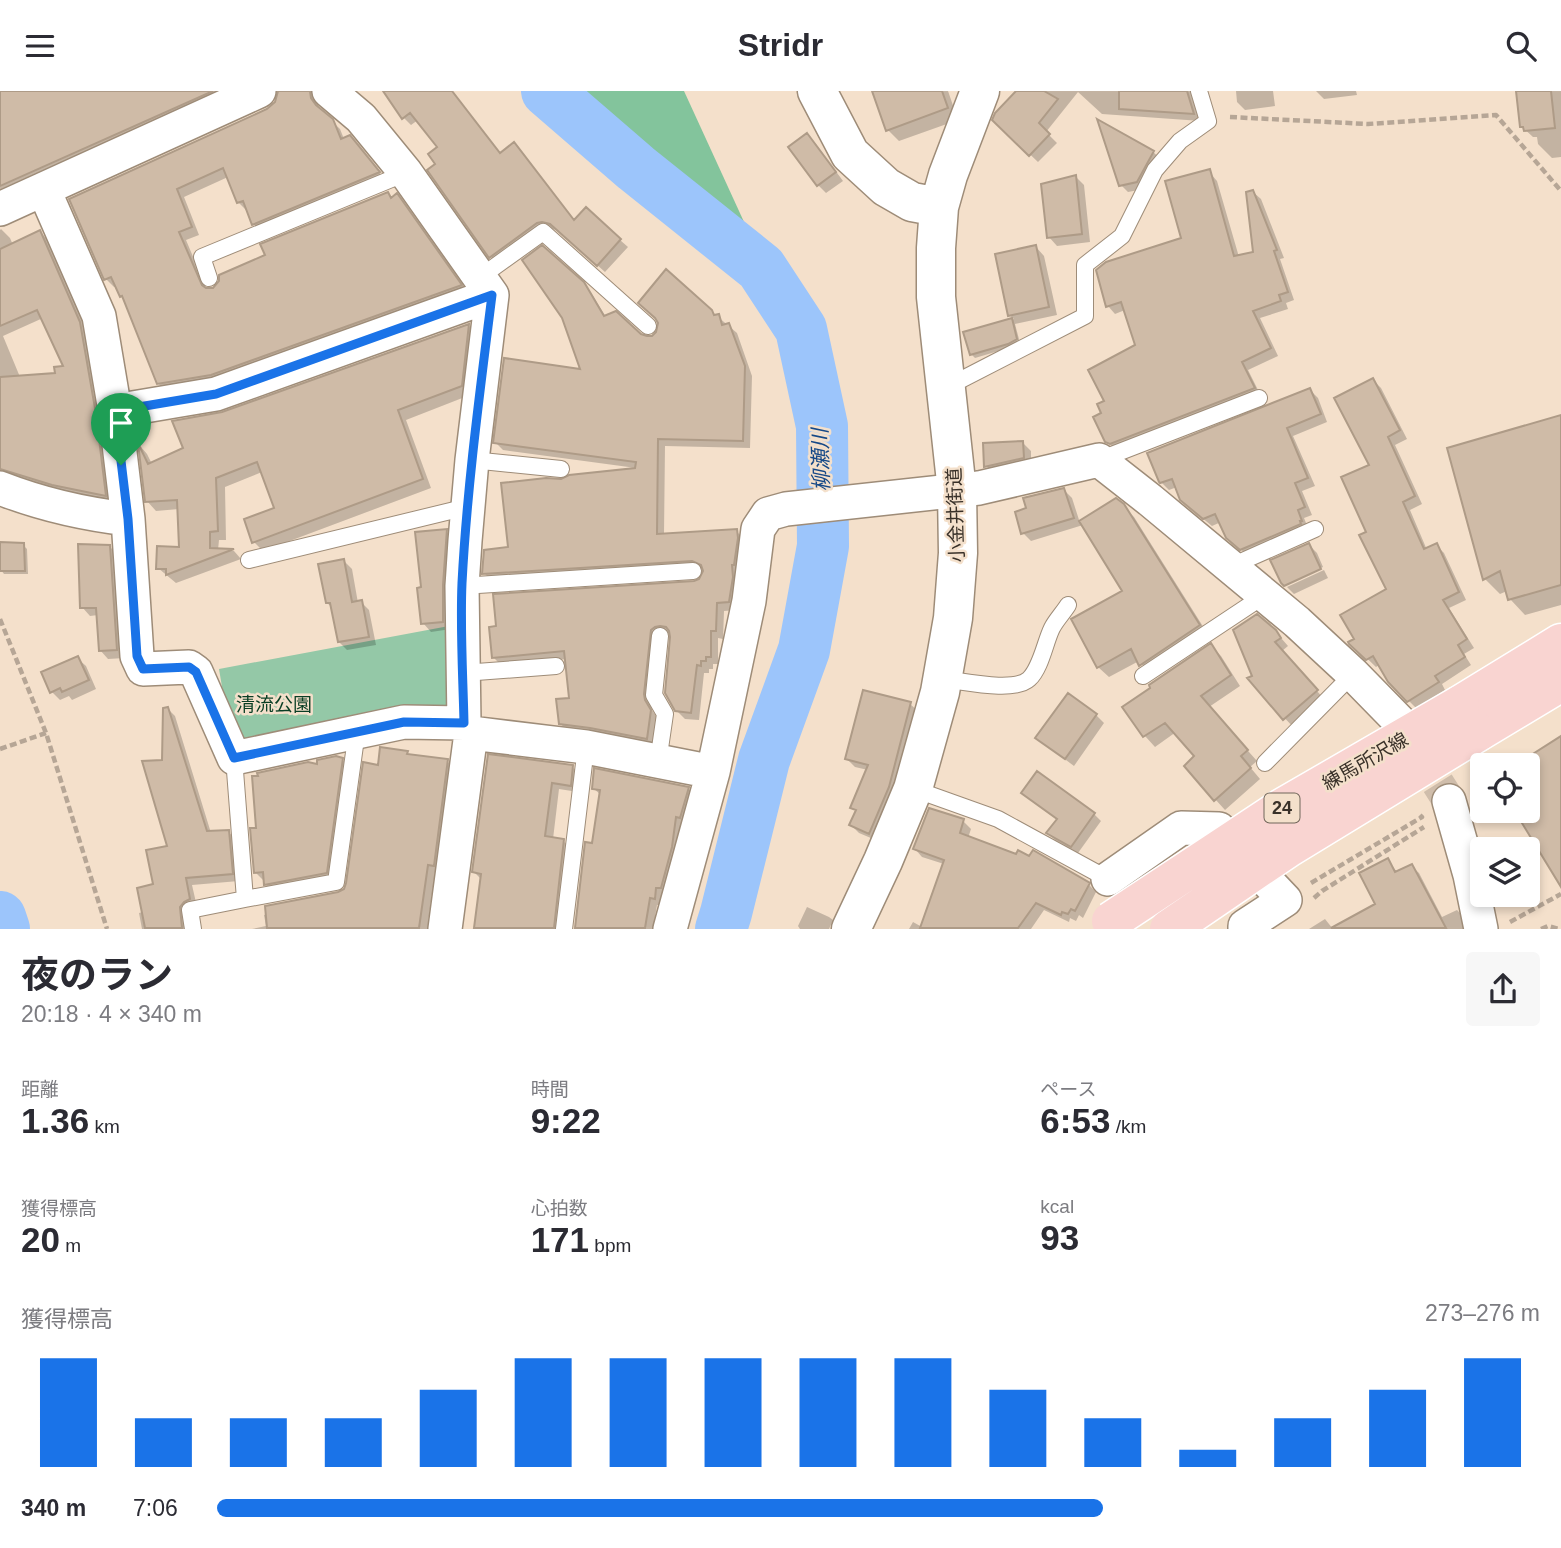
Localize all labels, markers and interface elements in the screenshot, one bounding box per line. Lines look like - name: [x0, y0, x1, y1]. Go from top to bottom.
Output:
- icon: menu: [21, 27, 59, 65]
- text: Stridr: [738, 27, 823, 63]
- icon: search: [1502, 27, 1540, 65]
- pin: [91, 393, 151, 465]
- icon: arrive: [102, 404, 140, 442]
- water label: 柳瀬川: [808, 426, 833, 492]
- street label: 小金井街道: [943, 467, 968, 563]
- park label: 清流公園: [236, 694, 312, 715]
- street label: 練馬所沢線: [1319, 729, 1412, 794]
- map controls: [1470, 753, 1540, 907]
- button: locate: [1470, 753, 1540, 823]
- road number: 24: [1264, 793, 1300, 823]
- button: layers: [1470, 837, 1540, 907]
- button: share: [1466, 952, 1540, 1026]
- text: 夜のラン: [21, 954, 173, 996]
- text: 20:18 · 4 × 340 m: [21, 1001, 202, 1027]
- text: 距離: [21, 1079, 59, 1100]
- text: 時間: [531, 1079, 569, 1100]
- text: ペース: [1040, 1079, 1096, 1100]
- text: 1.36: [21, 1101, 89, 1140]
- text: 9:22: [531, 1101, 601, 1140]
- text: 6:53: [1040, 1101, 1110, 1140]
- text: km: [89, 1116, 120, 1137]
- text: /km: [1110, 1116, 1146, 1137]
- text: kcal: [1040, 1196, 1074, 1217]
- text: 獲得標高: [21, 1198, 97, 1219]
- text: 心拍数: [531, 1198, 588, 1219]
- text: 93: [1040, 1218, 1079, 1257]
- text: 20: [21, 1220, 60, 1259]
- text: 171: [531, 1220, 589, 1259]
- text: m: [60, 1235, 81, 1256]
- text: bpm: [589, 1235, 631, 1256]
- text: 273–276 m: [1425, 1300, 1540, 1326]
- text: 獲得標高: [21, 1306, 113, 1332]
- text: 340 m: [21, 1495, 86, 1521]
- text: 7:06: [133, 1495, 178, 1521]

